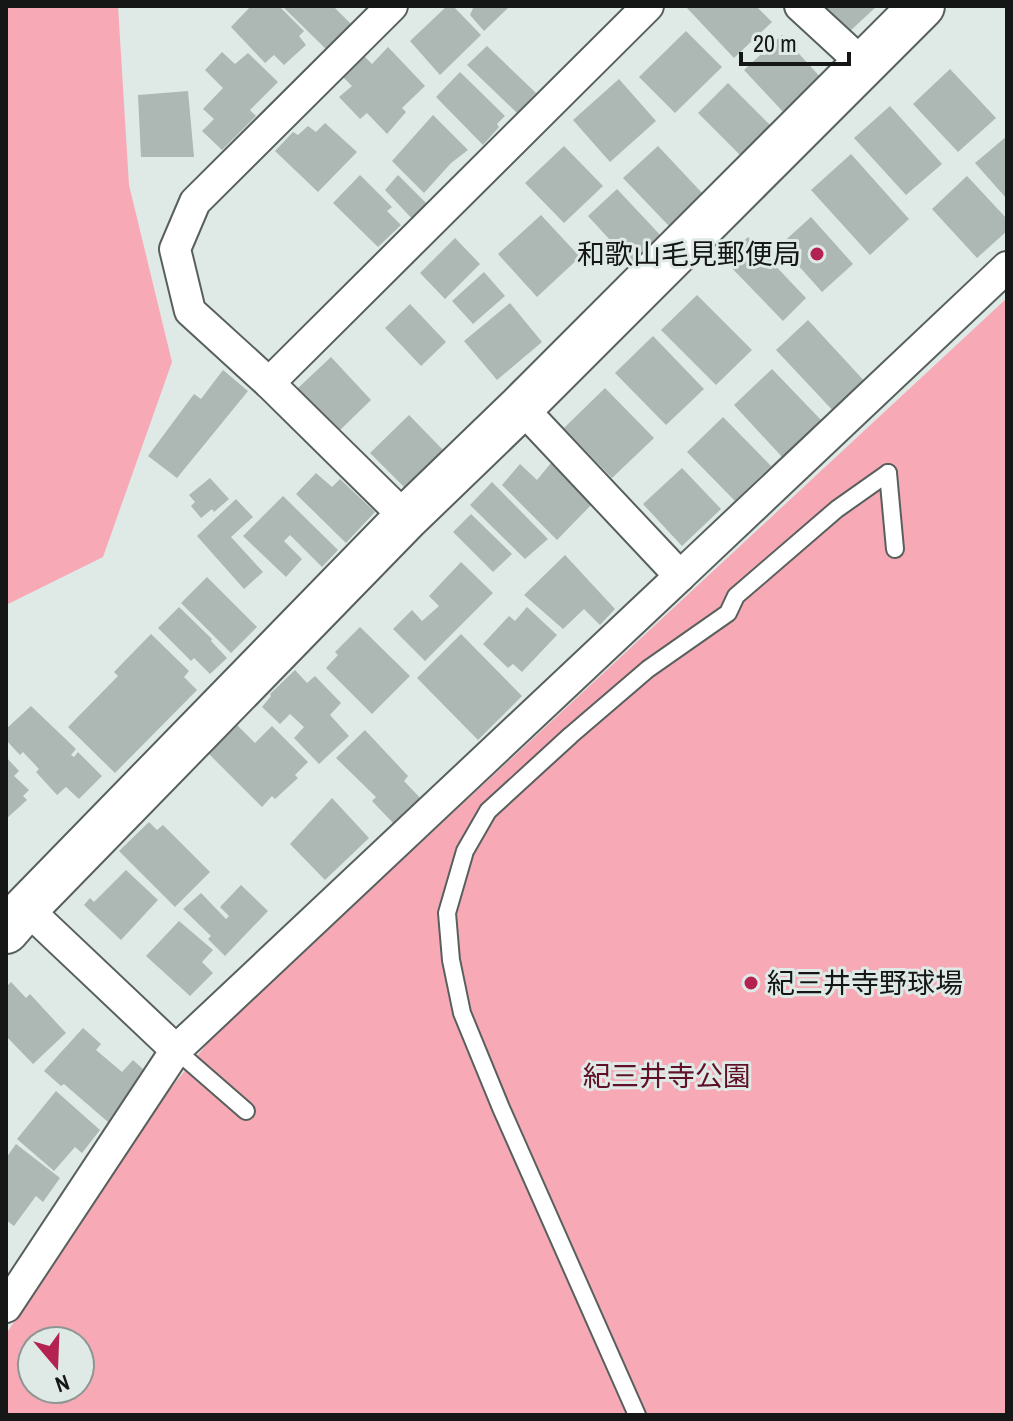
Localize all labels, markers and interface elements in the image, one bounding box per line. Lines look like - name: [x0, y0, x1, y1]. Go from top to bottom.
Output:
- scale bar: [741, 16, 849, 66]
- text: 20 m: [753, 27, 797, 59]
- place label: 和歌山毛見郵便局: [577, 235, 801, 273]
- marker: 和歌山毛見郵便局: [808, 245, 826, 263]
- place label: 紀三井寺野球場: [767, 964, 963, 1002]
- marker: 紀三井寺野球場: [742, 974, 760, 992]
- park label: 紀三井寺公園: [583, 1057, 751, 1095]
- north arrow: [16, 1325, 96, 1405]
- text: N: [51, 1368, 74, 1400]

